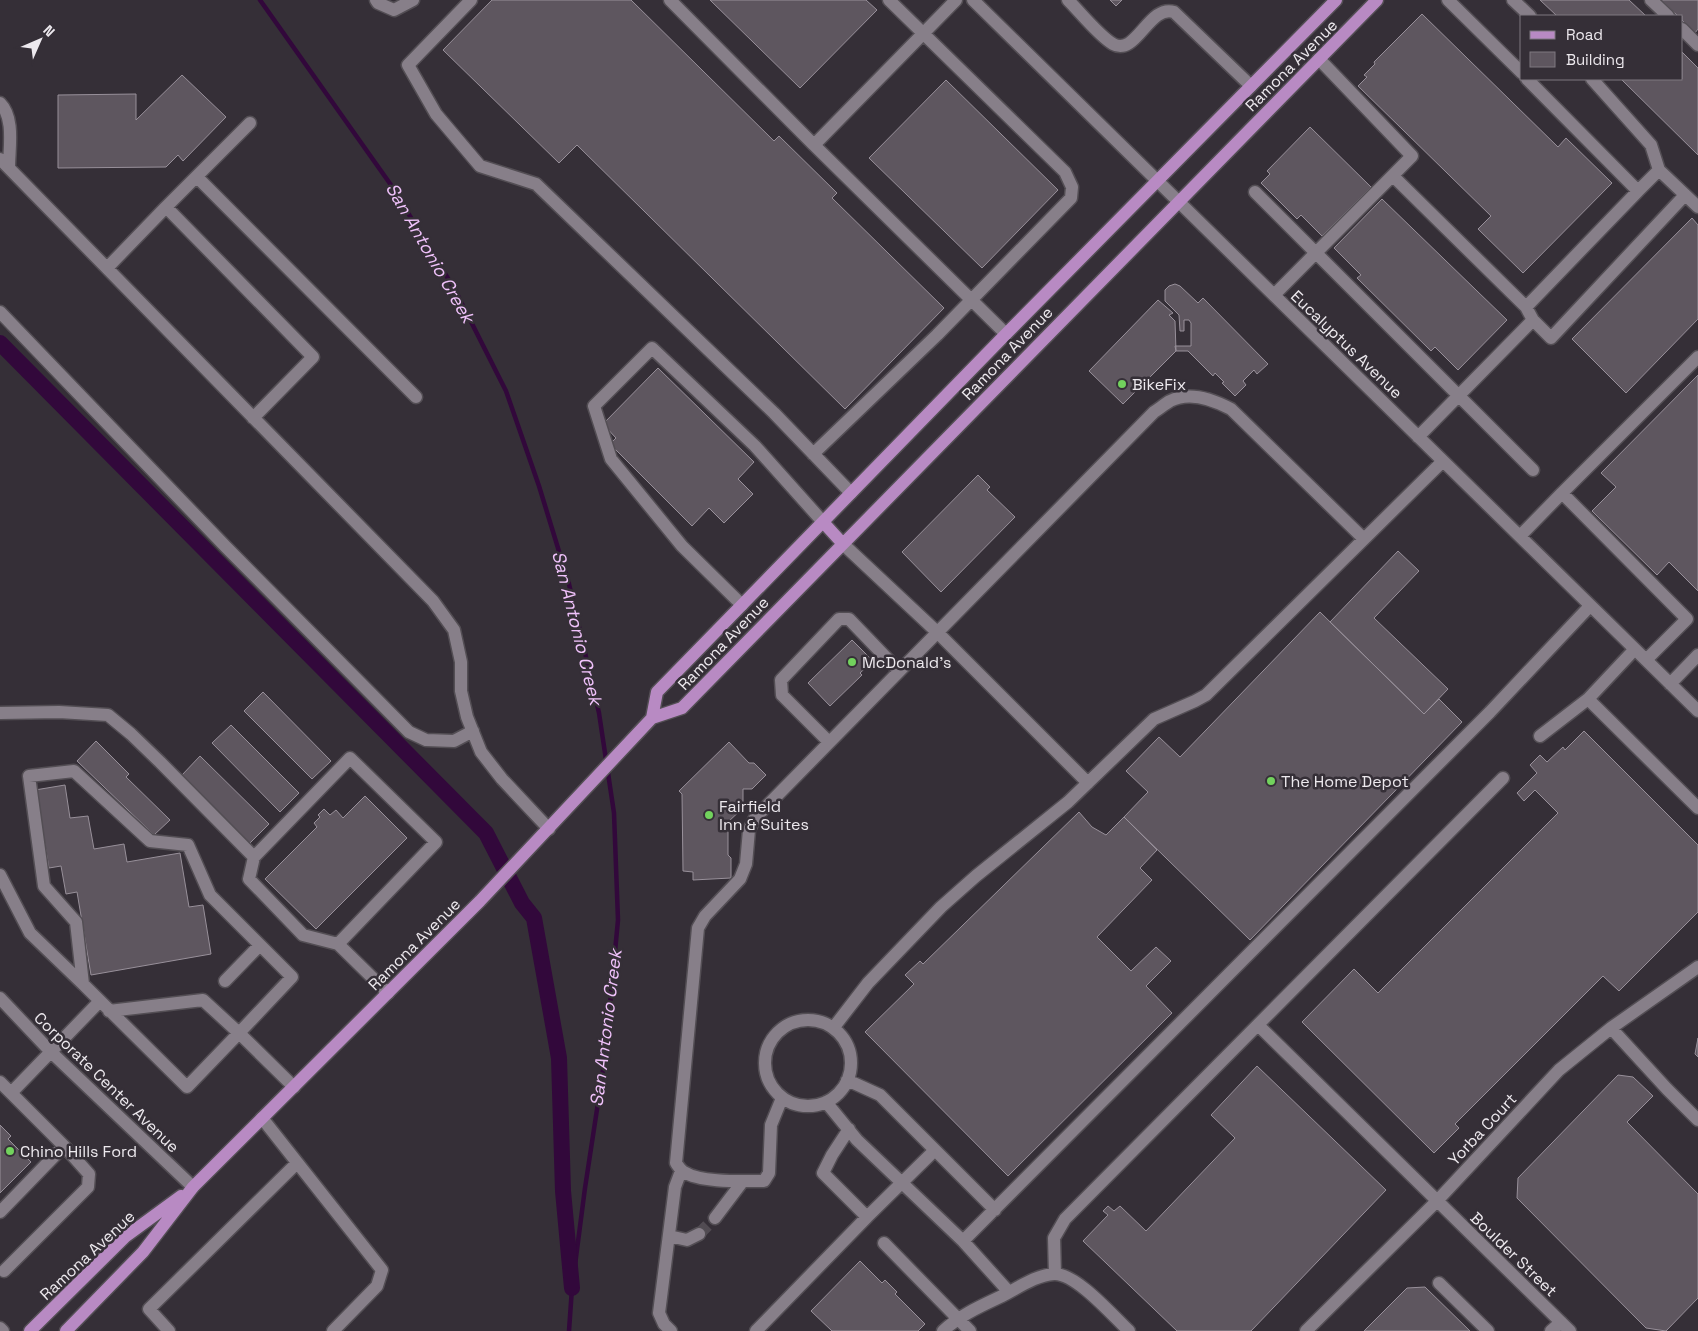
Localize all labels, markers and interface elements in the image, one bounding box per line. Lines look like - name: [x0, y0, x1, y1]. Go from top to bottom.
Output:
- north arrow: [15, 15, 65, 65]
- street label: Ramona Avenue: [1241, 15, 1342, 116]
- legend: [1520, 15, 1683, 80]
- text: N: [40, 21, 59, 40]
- text: Road: [1566, 25, 1603, 44]
- text: Building: [1566, 50, 1625, 69]
- water label: San Antonio Creek: [381, 178, 481, 329]
- street label: Eucalyptus Avenue: [1286, 286, 1407, 403]
- street label: Ramona Avenue: [957, 302, 1057, 405]
- place label: BikeFix: [1132, 374, 1186, 395]
- marker: BikeFix: [1116, 378, 1128, 390]
- water label: San Antonio Creek: [547, 548, 608, 710]
- street label: Ramona Avenue: [673, 592, 773, 695]
- place label: McDonald's: [862, 652, 952, 673]
- marker: McDonald's: [846, 656, 858, 668]
- place label: The Home Depot: [1281, 771, 1409, 792]
- marker: The Home Depot: [1265, 775, 1277, 787]
- place label: Fairfield Inn & Suites: [719, 796, 809, 835]
- marker: Fairfield Inn & Suites: [703, 809, 715, 821]
- street label: Ramona Avenue: [364, 894, 465, 995]
- water label: San Antonio Creek: [584, 946, 627, 1108]
- street label: Corporate Center Avenue: [30, 1007, 184, 1157]
- street label: Yorba Court: [1444, 1089, 1521, 1170]
- place label: Chino Hills Ford: [20, 1141, 137, 1162]
- marker: Chino Hills Ford: [4, 1145, 16, 1157]
- street label: Ramona Avenue: [35, 1206, 139, 1305]
- street label: Boulder Street: [1466, 1208, 1562, 1301]

